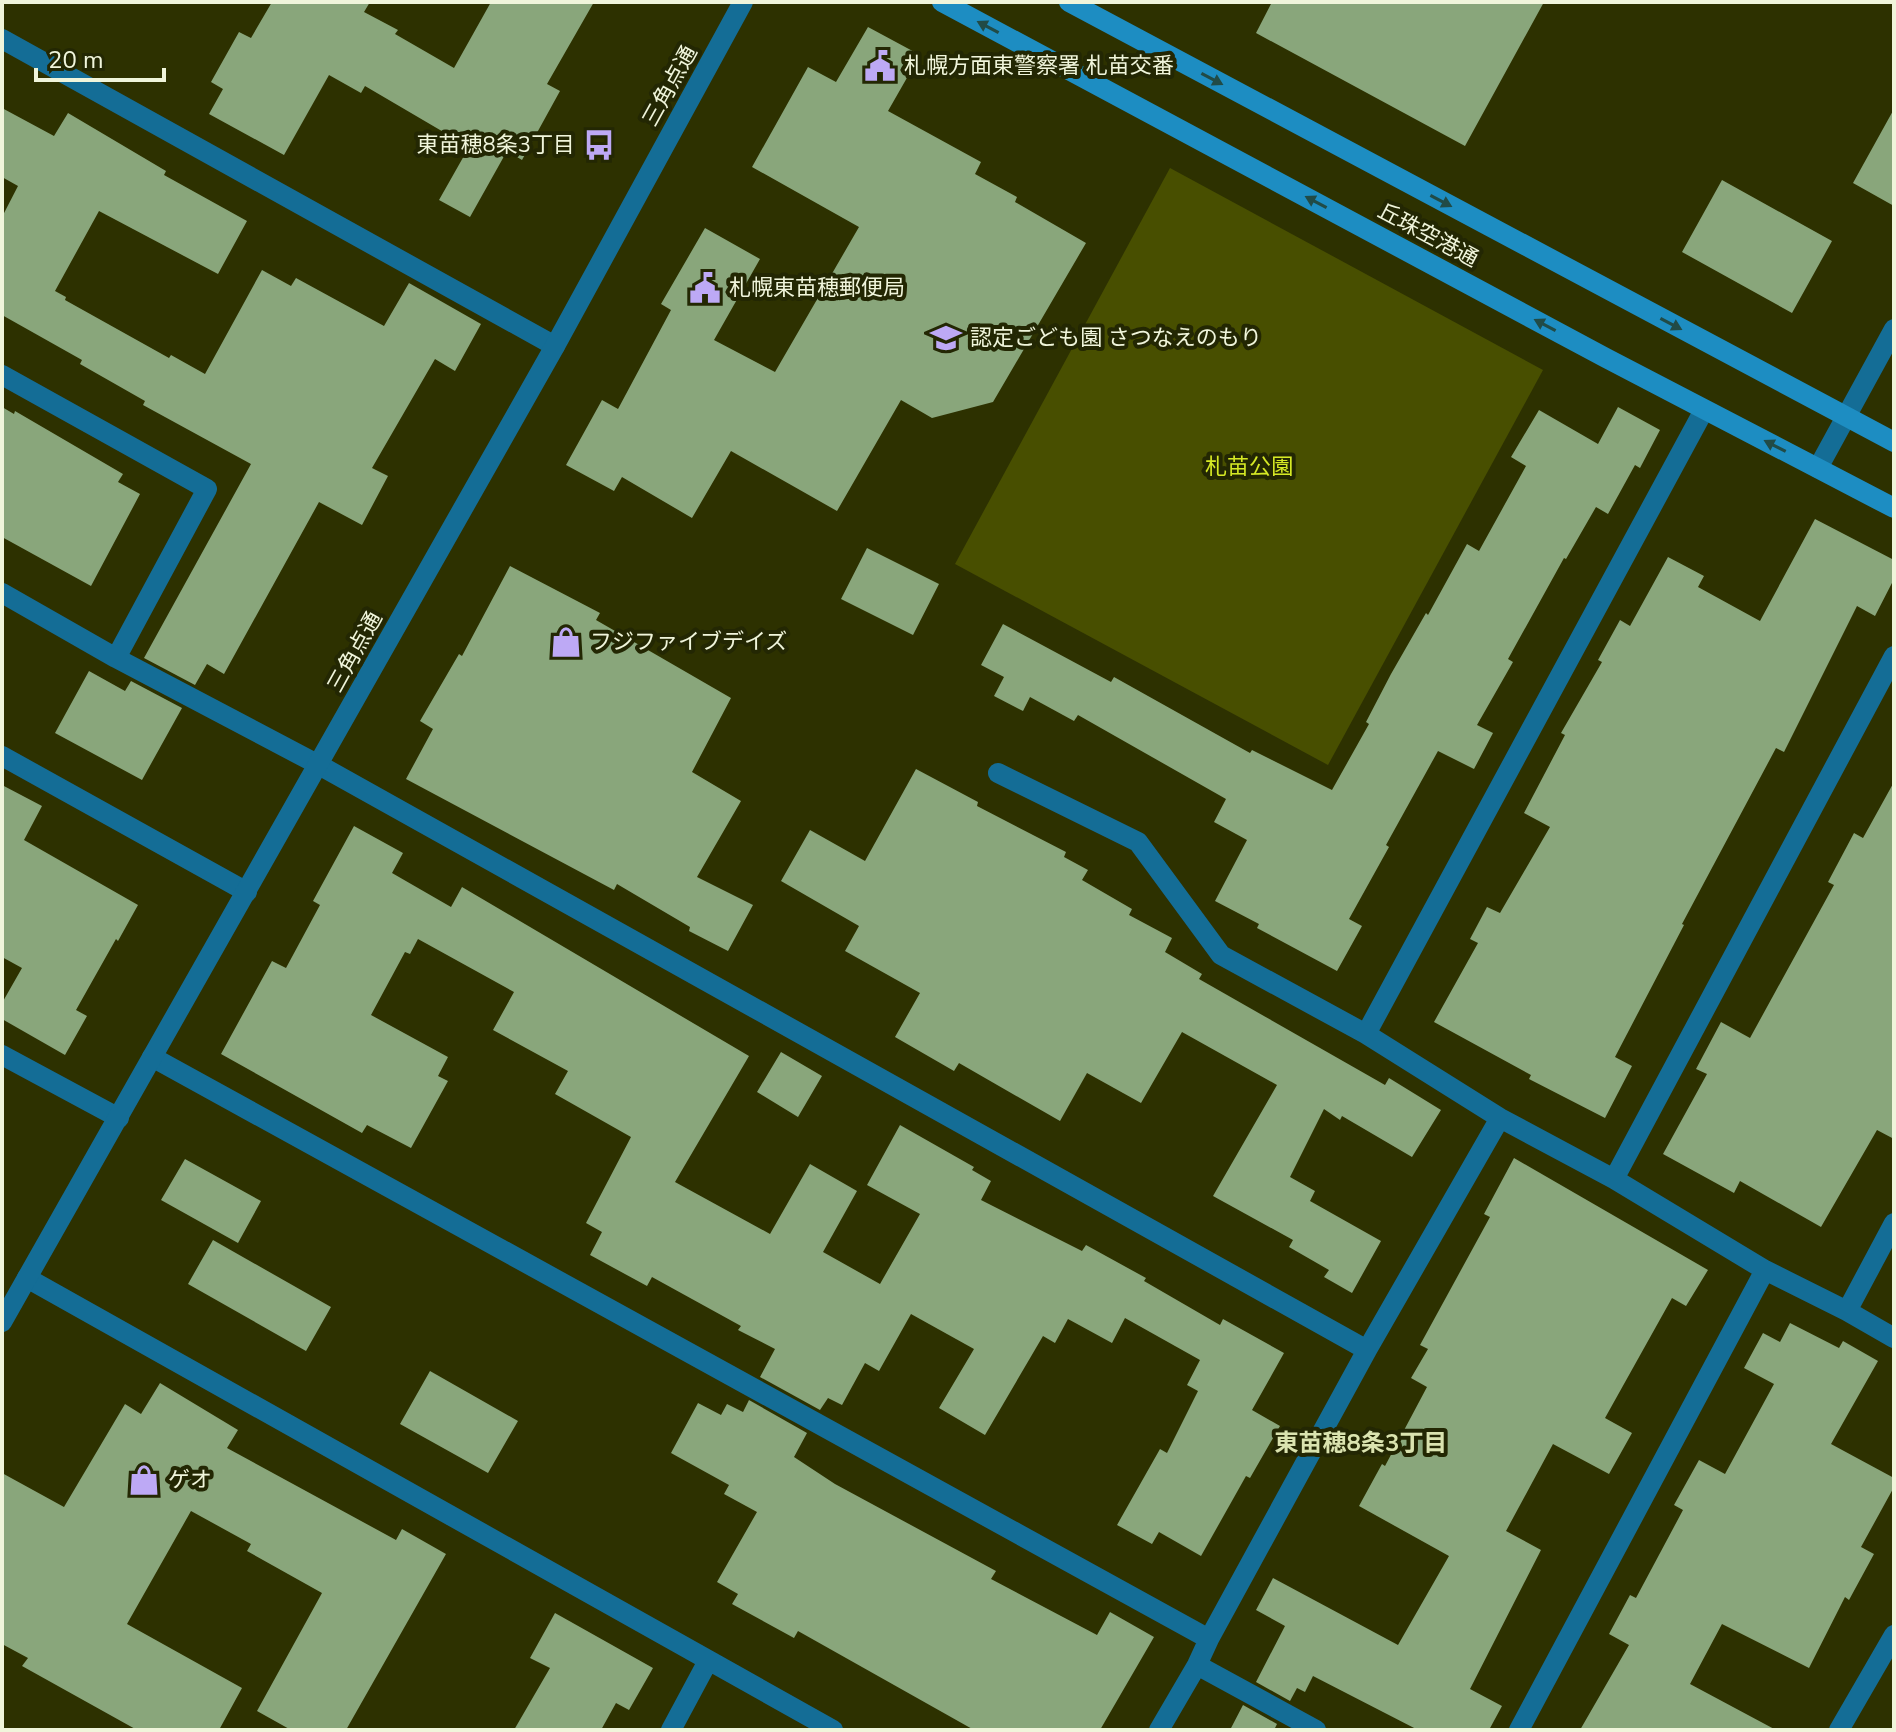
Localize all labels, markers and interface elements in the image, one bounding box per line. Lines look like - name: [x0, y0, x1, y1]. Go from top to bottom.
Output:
- one-way arrow: [976, 20, 999, 33]
- scale bar: [36, 32, 164, 82]
- street label: 三角点通: [636, 40, 704, 132]
- text: 20 m: [48, 44, 104, 76]
- public building icon: 札幌方面東警察署 札苗交番: [863, 49, 897, 83]
- place label: 札幌方面東警察署 札苗交番: [904, 51, 1174, 81]
- one-way arrow: [1201, 72, 1224, 85]
- bus stop icon: 東苗穂8条3丁目: [582, 128, 616, 162]
- place label: 東苗穂8条3丁目: [417, 130, 575, 160]
- one-way arrow: [1430, 195, 1453, 208]
- one-way arrow: [1304, 196, 1327, 209]
- street label: 丘珠空港通: [1372, 196, 1484, 274]
- public building icon: 札幌東苗穂郵便局: [688, 271, 722, 305]
- place label: 札幌東苗穂郵便局: [729, 273, 905, 303]
- one-way arrow: [1659, 317, 1682, 331]
- one-way arrow: [1534, 318, 1556, 332]
- school or university icon: 認定ごども園 さつなえのもり: [929, 321, 963, 355]
- place label: 認定ごども園 さつなえのもり: [970, 323, 1262, 353]
- one-way arrow: [1764, 439, 1787, 452]
- park label: 札苗公園: [1205, 452, 1293, 482]
- street label: 三角点通: [321, 606, 389, 698]
- shop icon: フジファイブデイズ: [549, 625, 583, 659]
- place label: フジファイブデイズ: [590, 627, 787, 657]
- district label: 東苗穂8条3丁目: [1275, 1427, 1447, 1459]
- shop icon: ゲオ: [127, 1463, 161, 1497]
- place label: ゲオ: [168, 1465, 212, 1495]

